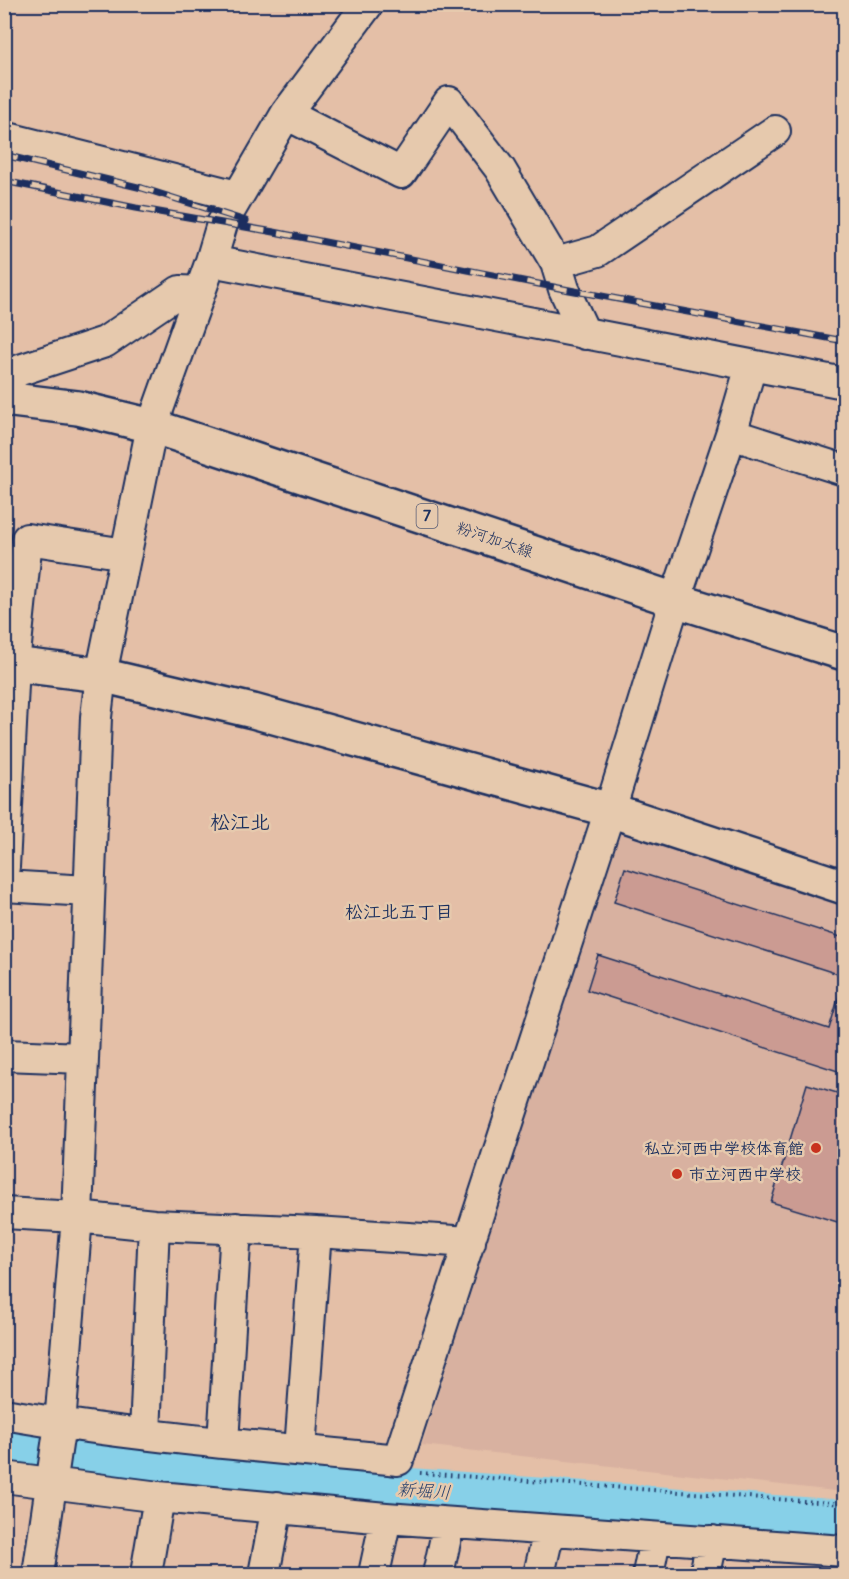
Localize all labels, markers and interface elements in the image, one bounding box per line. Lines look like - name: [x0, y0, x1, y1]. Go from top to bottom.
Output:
- road number: 7: [416, 504, 438, 528]
- street label: 粉河加太線: [454, 517, 536, 562]
- district label: 松江北: [210, 810, 270, 835]
- district label: 松江北五丁目: [345, 901, 453, 924]
- place label: 私立河西中学校体育館: [644, 1139, 804, 1159]
- marker: 私立河西中学校体育館: [809, 1141, 823, 1155]
- place label: 市立河西中学校: [689, 1165, 801, 1185]
- marker: 市立河西中学校: [670, 1167, 684, 1181]
- water label: 新堀川: [396, 1478, 452, 1505]

